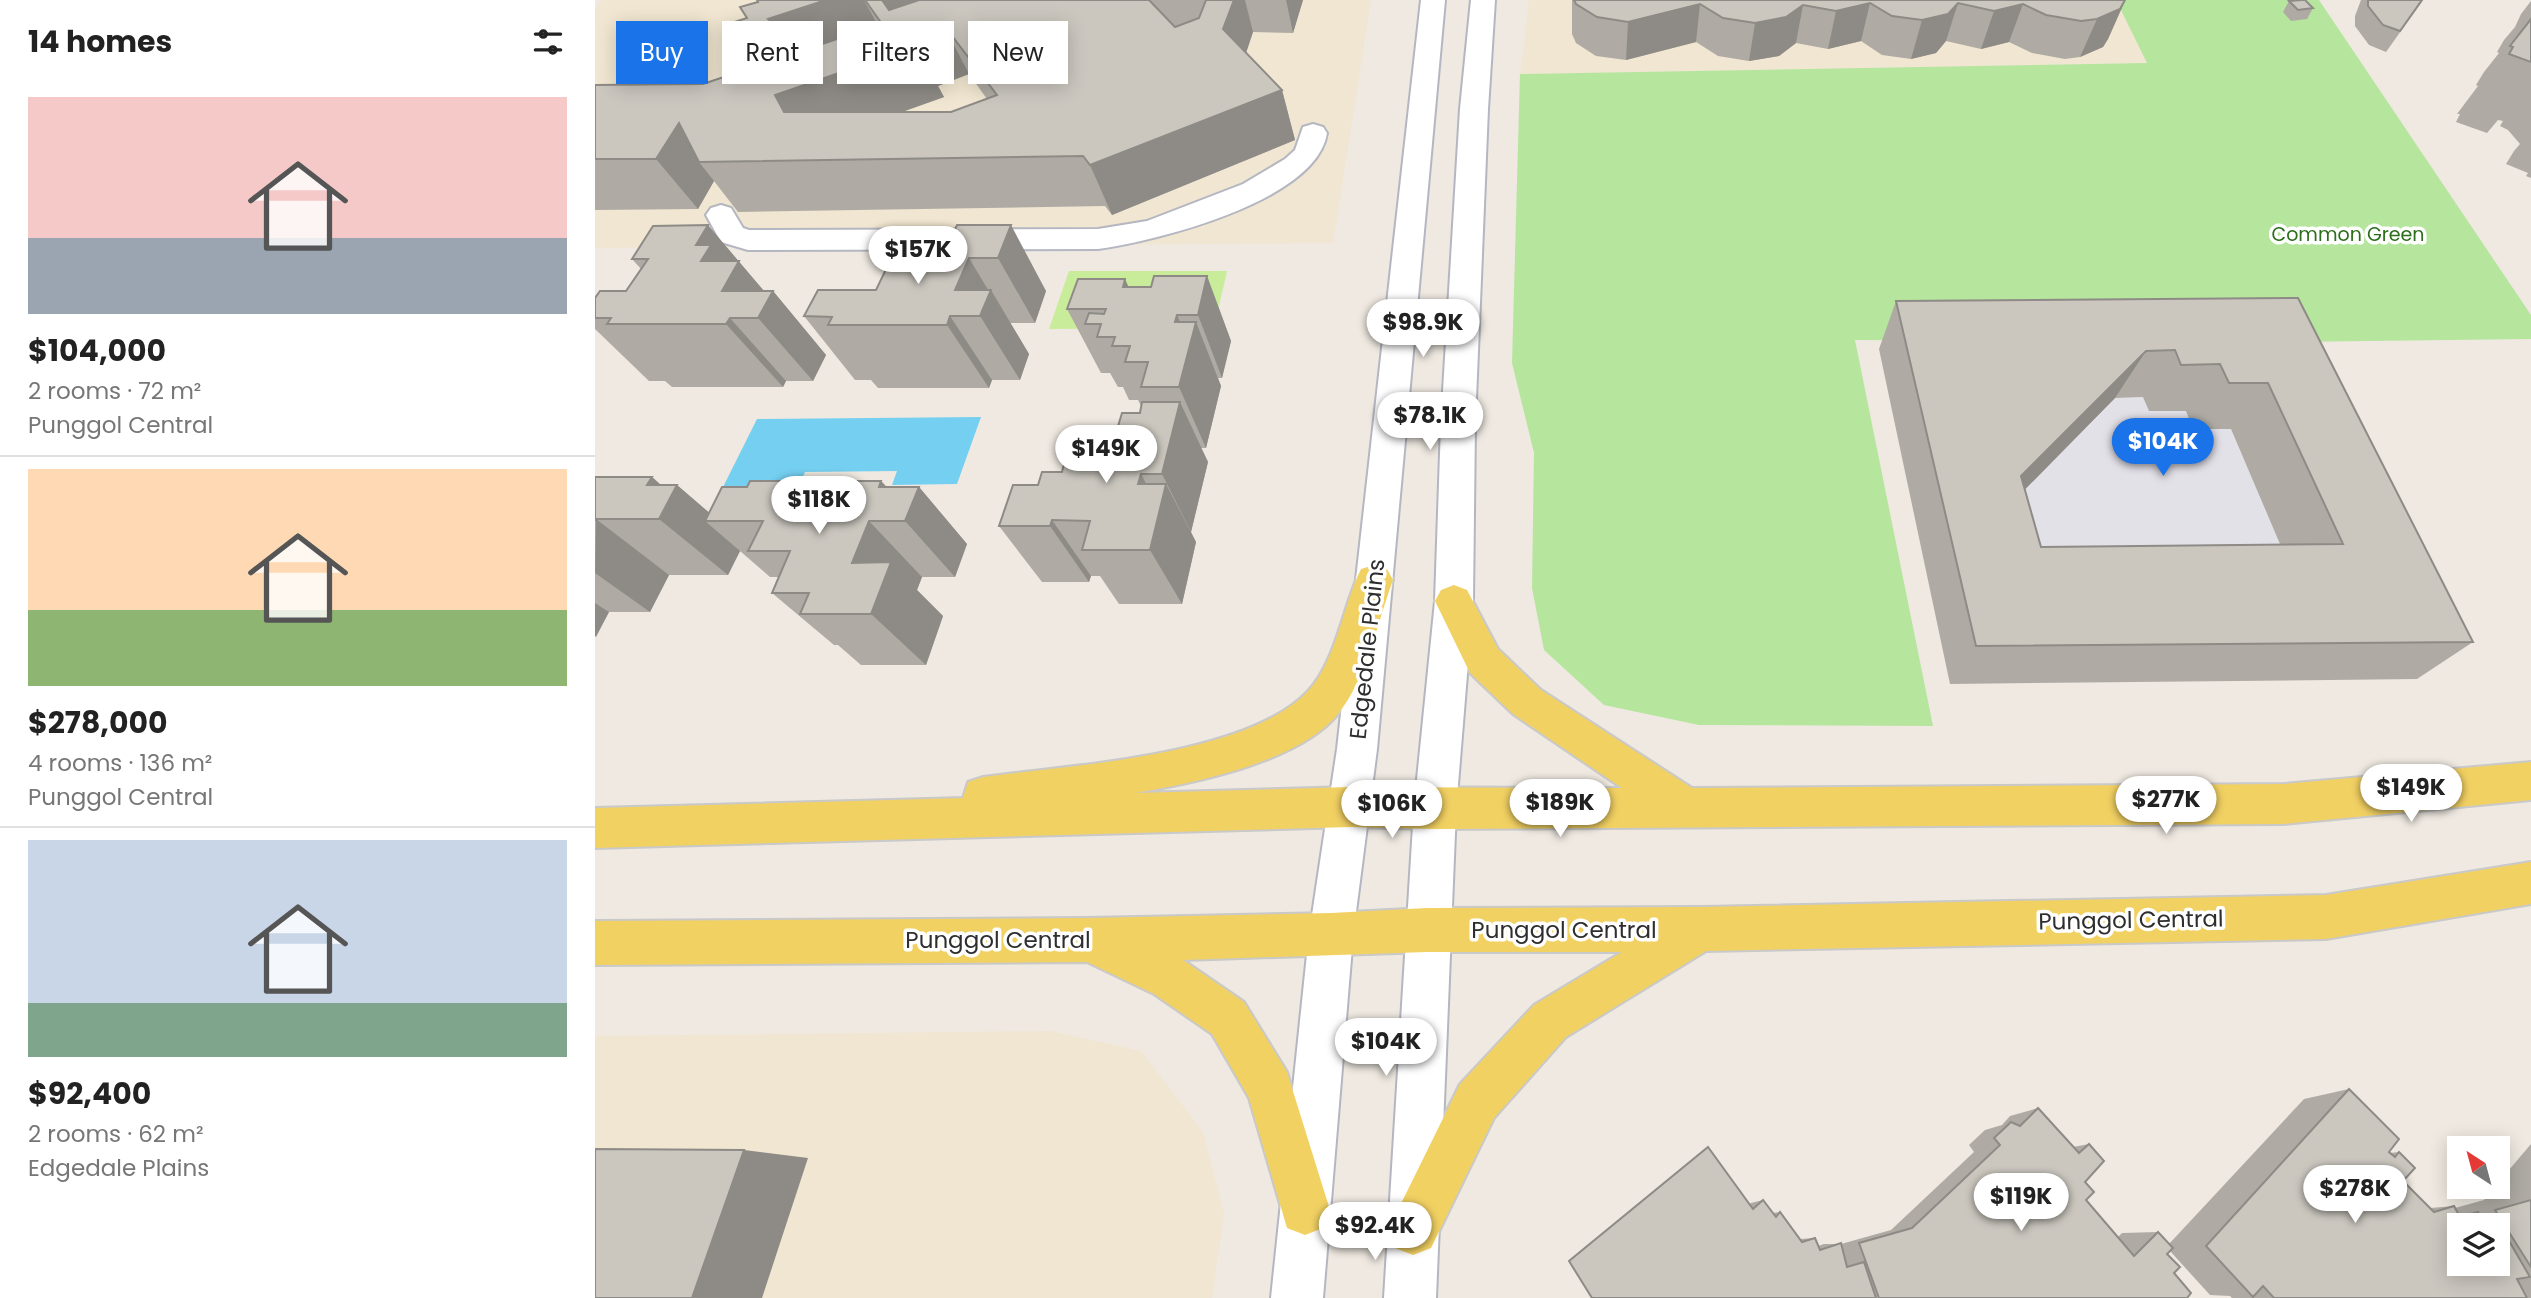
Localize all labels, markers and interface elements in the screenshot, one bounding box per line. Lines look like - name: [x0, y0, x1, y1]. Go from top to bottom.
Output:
- text: 14 homes: [28, 20, 172, 63]
- chip: Buy: [616, 21, 708, 84]
- chip: Rent: [722, 21, 823, 84]
- chip: Filters: [837, 21, 954, 84]
- chip: New: [968, 21, 1068, 84]
- icon: filters: [529, 23, 567, 61]
- icon: home: [235, 143, 361, 269]
- park label: Common Green: [2272, 221, 2424, 248]
- pin: $157K: [869, 226, 967, 286]
- text: $157K: [884, 233, 952, 265]
- pin: $98.9K: [1366, 300, 1480, 359]
- text: $98.9K: [1383, 306, 1463, 338]
- text: $104,000: [28, 329, 166, 372]
- text: 2 rooms · 72 m²: [28, 375, 201, 407]
- pin: $78.1K: [1373, 392, 1487, 452]
- text: $78.1K: [1393, 399, 1467, 431]
- text: Punggol Central: [28, 409, 213, 441]
- pin: $104K: [2114, 419, 2212, 478]
- text: $104K: [2128, 425, 2198, 457]
- pin: $149K: [1057, 426, 1155, 485]
- text: $149K: [1071, 432, 1141, 464]
- pin: $118K: [770, 476, 868, 536]
- text: $118K: [787, 483, 851, 515]
- icon: home: [235, 515, 361, 641]
- street label: Edgedale Plains: [1342, 557, 1392, 741]
- text: $278,000: [28, 701, 168, 744]
- text: 4 rooms · 136 m²: [28, 747, 212, 779]
- pin: $149K: [2362, 764, 2460, 824]
- text: $149K: [2376, 771, 2446, 803]
- pin: $277K: [2117, 776, 2215, 836]
- pin: $106K: [1343, 780, 1441, 840]
- pin: $189K: [1511, 780, 1609, 839]
- text: Punggol Central: [28, 781, 213, 813]
- text: $277K: [2132, 783, 2200, 815]
- text: $189K: [1526, 786, 1594, 818]
- text: $106K: [1357, 787, 1427, 819]
- icon: home: [235, 886, 361, 1012]
- street label: Punggol Central: [2038, 902, 2224, 938]
- street label: Punggol Central: [1471, 914, 1657, 946]
- street label: Punggol Central: [905, 924, 1091, 956]
- pin: $104K: [1337, 1018, 1435, 1078]
- text: $104K: [1351, 1025, 1421, 1057]
- text: $92,400: [28, 1072, 151, 1115]
- text: 2 rooms · 62 m²: [28, 1118, 204, 1150]
- north arrow: [2447, 1136, 2509, 1199]
- map controls: [2447, 1136, 2510, 1276]
- text: Edgedale Plains: [28, 1152, 209, 1184]
- pin: $278K: [2306, 1166, 2404, 1225]
- text: $278K: [2319, 1172, 2391, 1204]
- pin: $119K: [1972, 1174, 2070, 1233]
- text: $119K: [1990, 1180, 2052, 1212]
- pin: $92.4K: [1318, 1202, 1432, 1262]
- text: $92.4K: [1335, 1209, 1415, 1241]
- button: layers: [2447, 1213, 2510, 1276]

